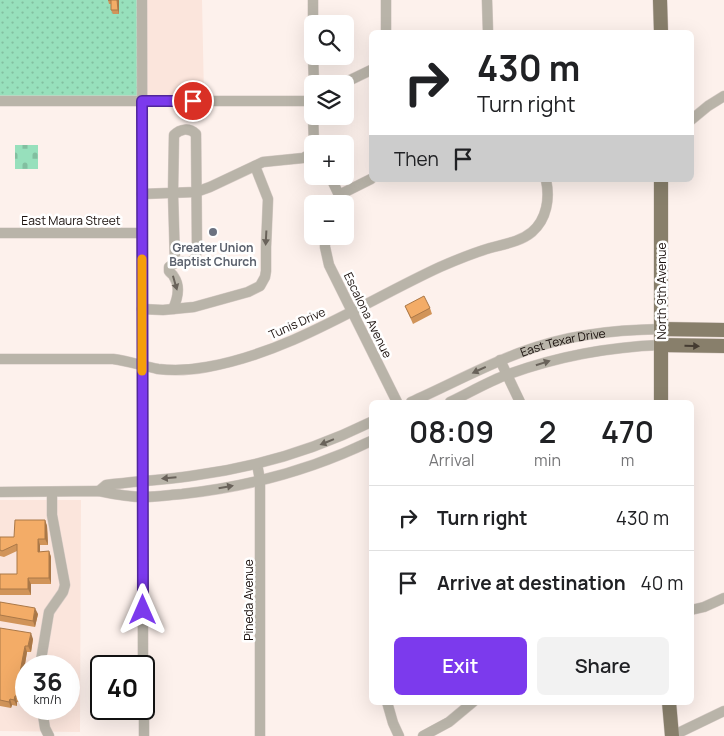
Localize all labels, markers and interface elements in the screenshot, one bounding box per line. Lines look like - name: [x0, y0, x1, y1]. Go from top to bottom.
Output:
- map controls: [304, 15, 354, 245]
- button: search: [304, 15, 354, 65]
- text: 430 m: [477, 44, 580, 92]
- icon: right: [394, 50, 459, 115]
- button: layers: [304, 75, 354, 125]
- pin: [172, 80, 214, 122]
- icon: arrive: [179, 87, 207, 115]
- text: Turn right: [477, 89, 575, 119]
- button: +: [304, 135, 354, 185]
- icon: arrive: [449, 145, 477, 173]
- text: Then: [394, 146, 439, 172]
- button: −: [304, 195, 354, 245]
- street label: East Maura Street: [21, 212, 121, 229]
- marker: Greater Union Baptist Church: [207, 226, 219, 238]
- one-way arrow: [262, 230, 270, 246]
- place label: Greater Union Baptist Church: [169, 239, 257, 270]
- street label: North 9th Avenue: [653, 243, 670, 339]
- street label: Escalona Avenue: [340, 269, 396, 361]
- one-way arrow: [172, 276, 180, 291]
- street label: Tunis Drive: [266, 303, 328, 343]
- street label: East Texar Drive: [518, 324, 607, 360]
- one-way arrow: [685, 342, 701, 350]
- one-way arrow: [535, 359, 550, 367]
- one-way arrow: [472, 367, 486, 375]
- text: 08:09: [409, 411, 494, 452]
- text: 2: [539, 411, 556, 452]
- text: 470: [601, 411, 654, 452]
- one-way arrow: [320, 438, 334, 446]
- text: Arrival: [429, 449, 474, 471]
- text: min: [534, 449, 561, 471]
- text: m: [621, 449, 634, 471]
- one-way arrow: [161, 475, 177, 483]
- one-way arrow: [218, 483, 234, 491]
- icon: right: [394, 504, 422, 532]
- text: Turn right: [437, 505, 527, 531]
- text: 430 m: [616, 505, 669, 531]
- street label: Pineda Avenue: [240, 559, 257, 641]
- icon: arrive: [394, 569, 422, 597]
- text: Arrive at destination: [437, 570, 626, 596]
- text: 40 m: [641, 570, 683, 596]
- position arrow: [116, 583, 168, 635]
- button: Exit: [394, 637, 527, 695]
- button: Share: [537, 637, 669, 695]
- speed limit sign: 40: [90, 655, 155, 720]
- text: 36: [32, 664, 63, 699]
- text: km/h: [34, 691, 61, 708]

